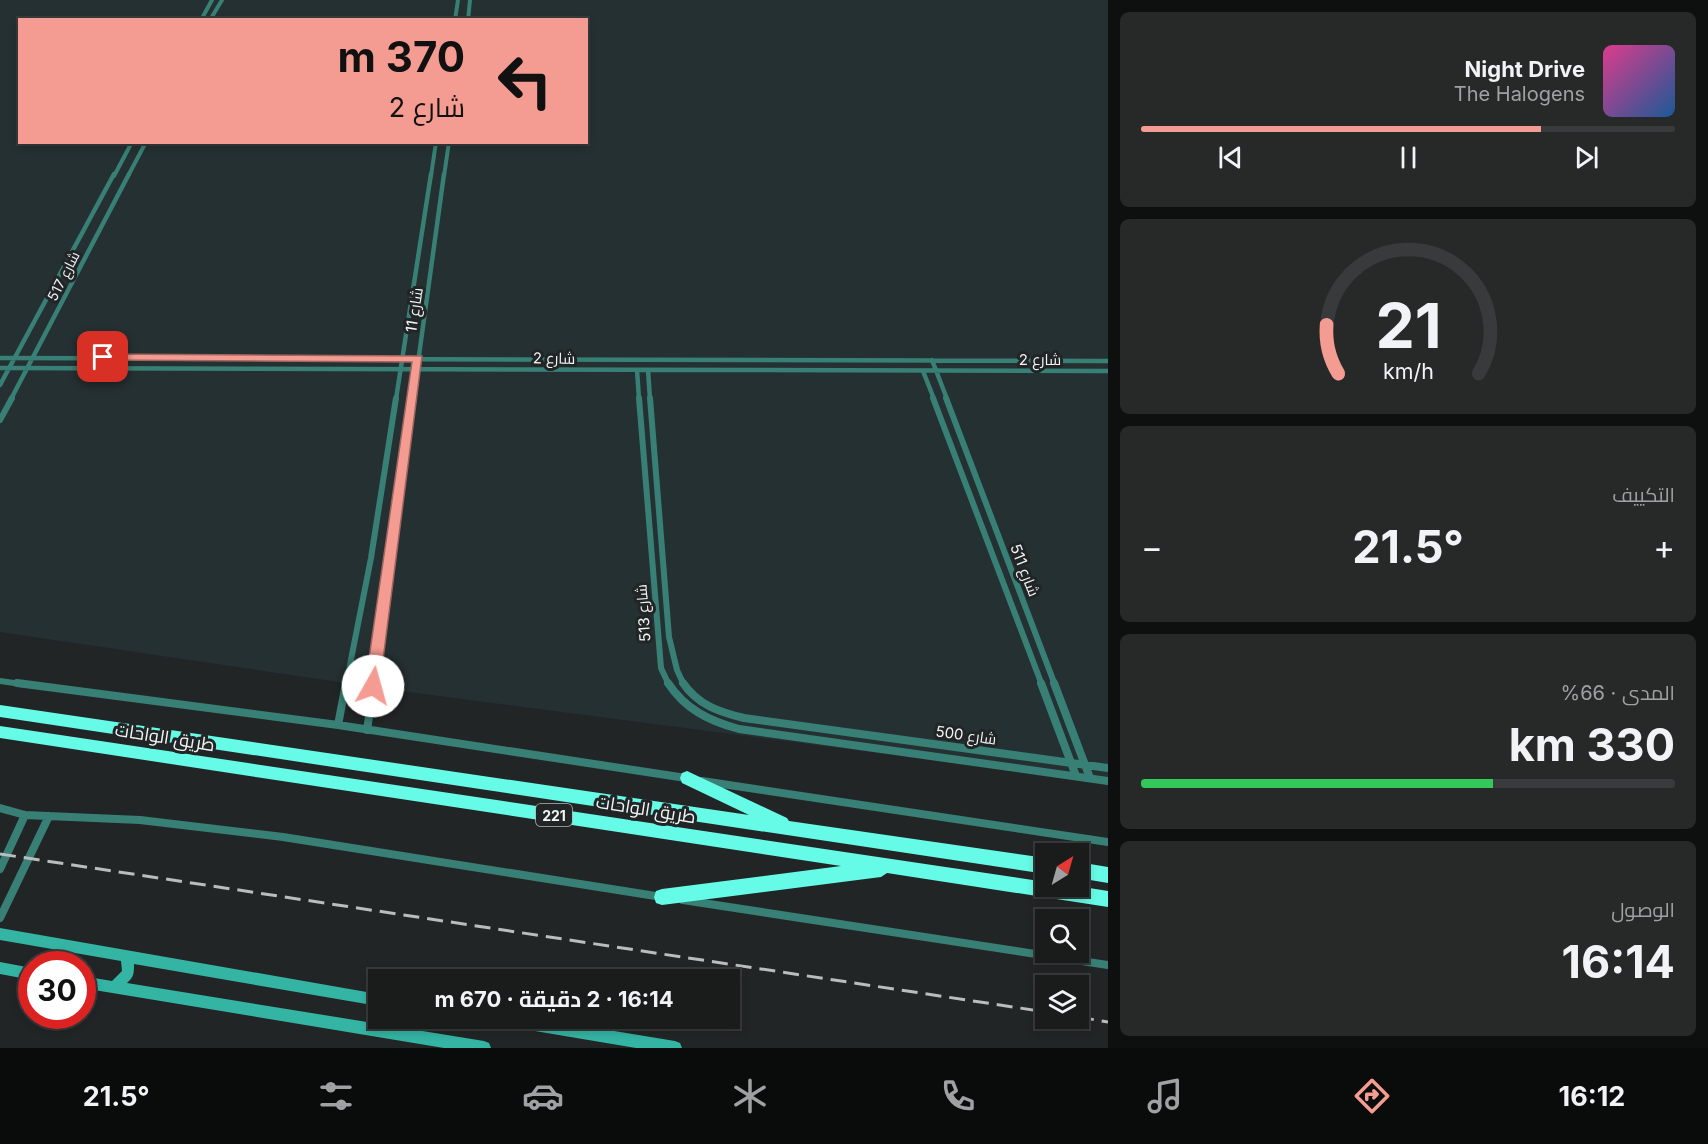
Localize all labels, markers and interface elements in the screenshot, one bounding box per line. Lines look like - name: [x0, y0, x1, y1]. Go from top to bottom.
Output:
- text: 370 m: [338, 31, 465, 82]
- icon: left: [486, 42, 564, 120]
- text: Night Drive: [1465, 56, 1585, 82]
- text: The Halogens: [1454, 82, 1585, 106]
- text: شارع 2: [389, 91, 465, 124]
- icon: previous: [1214, 141, 1247, 174]
- icon: pause: [1392, 141, 1425, 174]
- icon: next: [1570, 141, 1603, 174]
- street label: شارع 517: [43, 248, 84, 304]
- street label: شارع 11: [401, 286, 429, 334]
- text: 21: [1375, 288, 1441, 363]
- pin: [77, 331, 128, 382]
- icon: arrive: [86, 340, 119, 373]
- street label: شارع 2: [533, 348, 575, 370]
- street label: شارع 2: [1019, 350, 1061, 371]
- text: km/h: [1383, 358, 1433, 384]
- text: التكييف: [1612, 483, 1675, 507]
- text: 21.5°: [1352, 519, 1464, 574]
- text: −: [1141, 527, 1163, 567]
- text: +: [1653, 527, 1675, 567]
- street label: شارع 511: [1004, 541, 1044, 600]
- street label: شارع 513: [632, 583, 656, 642]
- position arrow: [341, 654, 405, 718]
- text: المدى · 66%: [1561, 681, 1675, 705]
- text: 330 km: [1509, 717, 1675, 772]
- street label: طريق الواحات: [113, 719, 216, 757]
- street label: شارع 500: [934, 721, 998, 751]
- street label: طريق الواحات: [594, 791, 697, 829]
- road number: 221: [536, 804, 572, 826]
- north arrow: [1035, 843, 1089, 897]
- map controls: [1035, 843, 1089, 1029]
- text: الوصول: [1611, 898, 1675, 922]
- button: search: [1035, 909, 1089, 963]
- text: 16:14: [1562, 934, 1675, 989]
- speed limit sign: 30: [18, 951, 96, 1029]
- button: layers: [1035, 975, 1089, 1029]
- text: 16:14 · 2 دقيقة · 670 m: [434, 986, 674, 1012]
- icon: filters: [315, 1075, 357, 1117]
- icon: car: [522, 1075, 564, 1117]
- icon: climate: [729, 1075, 771, 1117]
- icon: phone: [937, 1075, 979, 1117]
- icon: music: [1144, 1075, 1186, 1117]
- icon: directions: [1351, 1075, 1393, 1117]
- text: 21.5°: [83, 1080, 150, 1113]
- text: 16:12: [1559, 1080, 1625, 1113]

